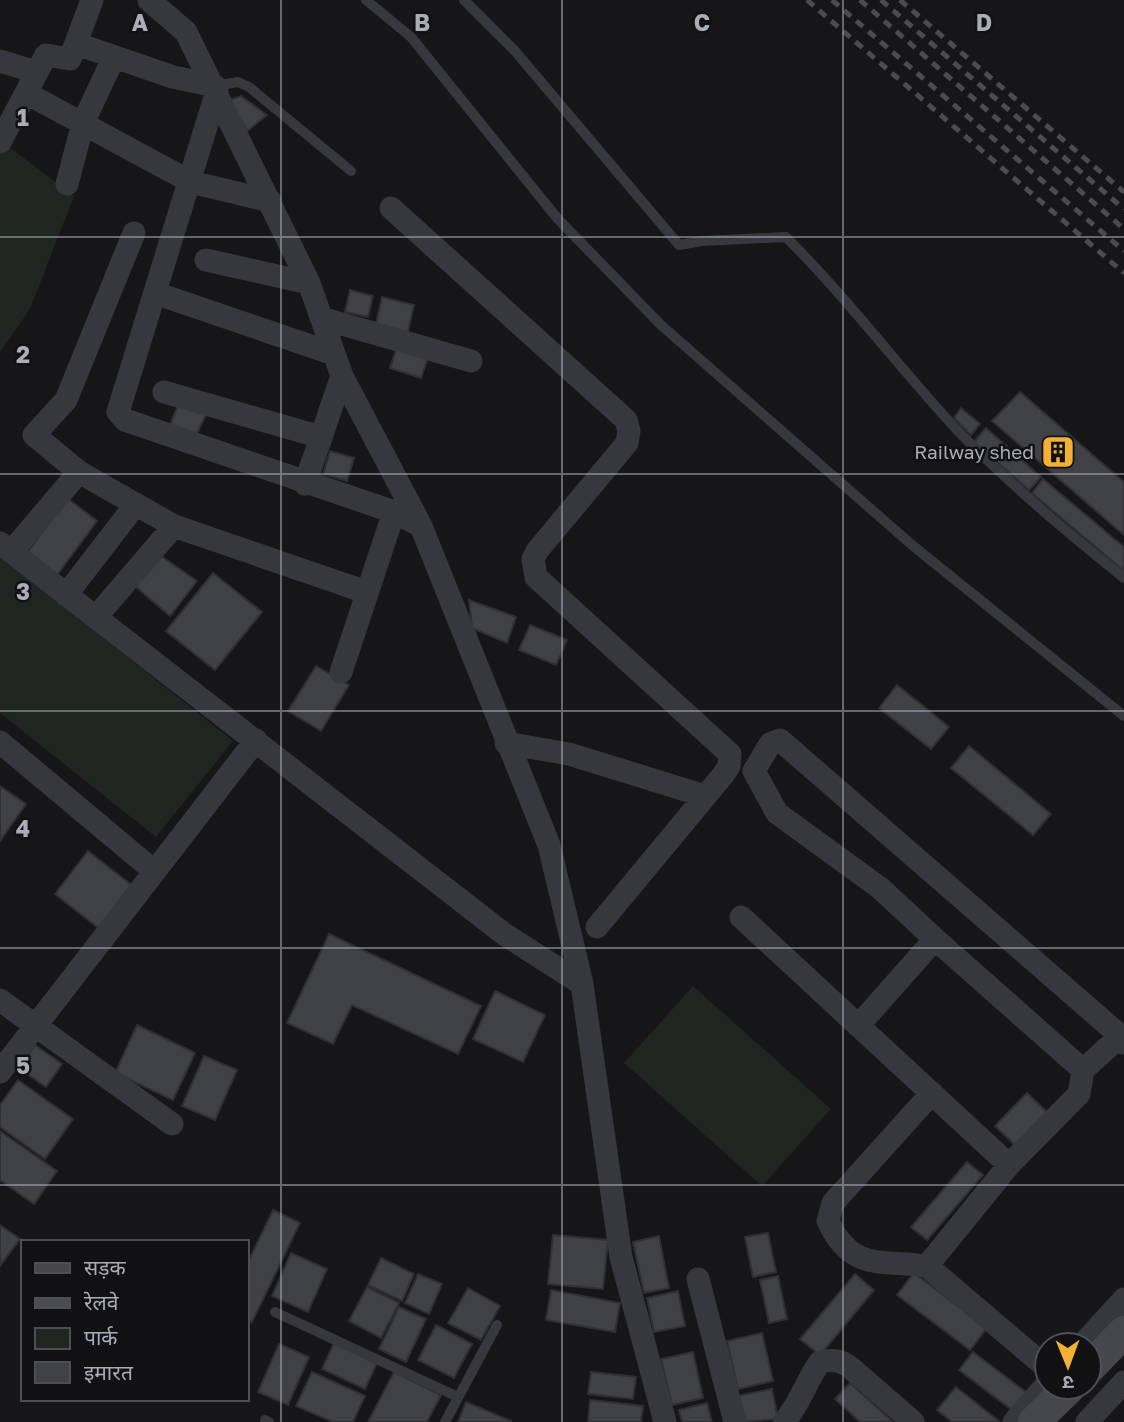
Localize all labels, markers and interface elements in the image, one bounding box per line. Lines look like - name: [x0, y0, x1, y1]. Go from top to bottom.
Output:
- text: A: [132, 8, 149, 36]
- text: B: [414, 8, 430, 36]
- text: C: [694, 8, 710, 36]
- text: D: [976, 8, 992, 36]
- text: 1: [17, 103, 29, 131]
- text: 2: [16, 340, 30, 368]
- building icon: Railway shed: [1039, 433, 1077, 471]
- place label: Railway shed: [914, 440, 1034, 463]
- text: 3: [16, 577, 30, 605]
- text: 4: [16, 814, 30, 842]
- text: 5: [16, 1051, 30, 1079]
- legend: [21, 1240, 248, 1401]
- text: सड़क: [84, 1254, 126, 1280]
- text: रेलवे: [83, 1289, 119, 1315]
- text: पार्क: [84, 1324, 118, 1350]
- north arrow: [1033, 1331, 1103, 1401]
- text: इमारत: [84, 1359, 134, 1385]
- text: उ: [1062, 1372, 1074, 1395]

